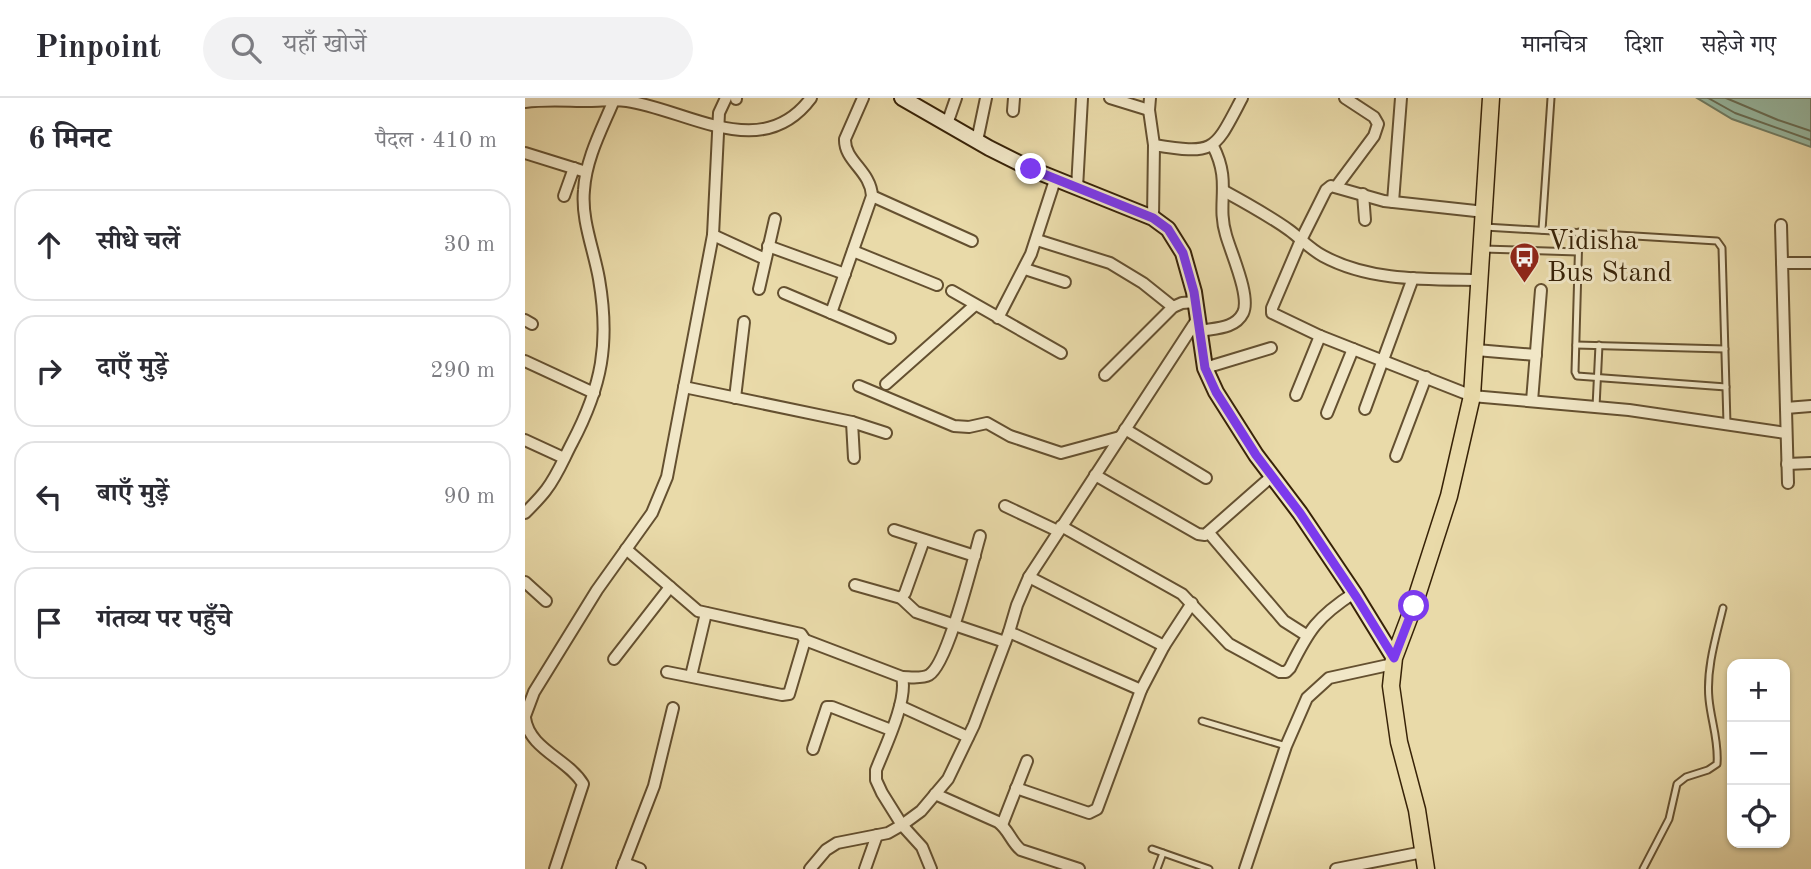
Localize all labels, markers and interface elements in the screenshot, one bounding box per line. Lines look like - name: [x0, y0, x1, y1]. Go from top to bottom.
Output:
- search box: [203, 17, 693, 80]
- icon: search: [227, 29, 265, 67]
- text: Pinpoint: [35, 32, 161, 65]
- text: यहाँ खोजें: [283, 32, 366, 58]
- text: मानचित्र: [1522, 34, 1587, 58]
- text: दिशा: [1625, 34, 1663, 58]
- text: सहेजे गए: [1701, 34, 1776, 58]
- text: 6 मिनट: [28, 125, 111, 155]
- text: पैदल · 410 m: [375, 129, 497, 152]
- route end: [1015, 153, 1046, 184]
- icon: ahead: [30, 226, 68, 264]
- place label: Vidisha Bus Stand: [1547, 228, 1672, 288]
- text: सीधे चलें: [97, 229, 180, 255]
- text: 30 m: [444, 233, 495, 256]
- bus stop icon: Vidisha Bus Stand: [1507, 241, 1541, 285]
- icon: right: [30, 352, 68, 390]
- text: दाएँ मुड़ें: [97, 355, 168, 381]
- text: 290 m: [430, 359, 495, 382]
- icon: left: [30, 478, 68, 516]
- text: बाएँ मुड़ें: [97, 481, 169, 507]
- text: 90 m: [444, 485, 495, 508]
- route start: [1398, 590, 1429, 621]
- icon: arrive: [30, 604, 68, 642]
- text: गंतव्य पर पहुँचे: [97, 607, 232, 633]
- map controls: [1727, 659, 1790, 848]
- button: +: [1727, 659, 1790, 722]
- button: −: [1727, 722, 1790, 785]
- button: locate: [1727, 785, 1790, 848]

